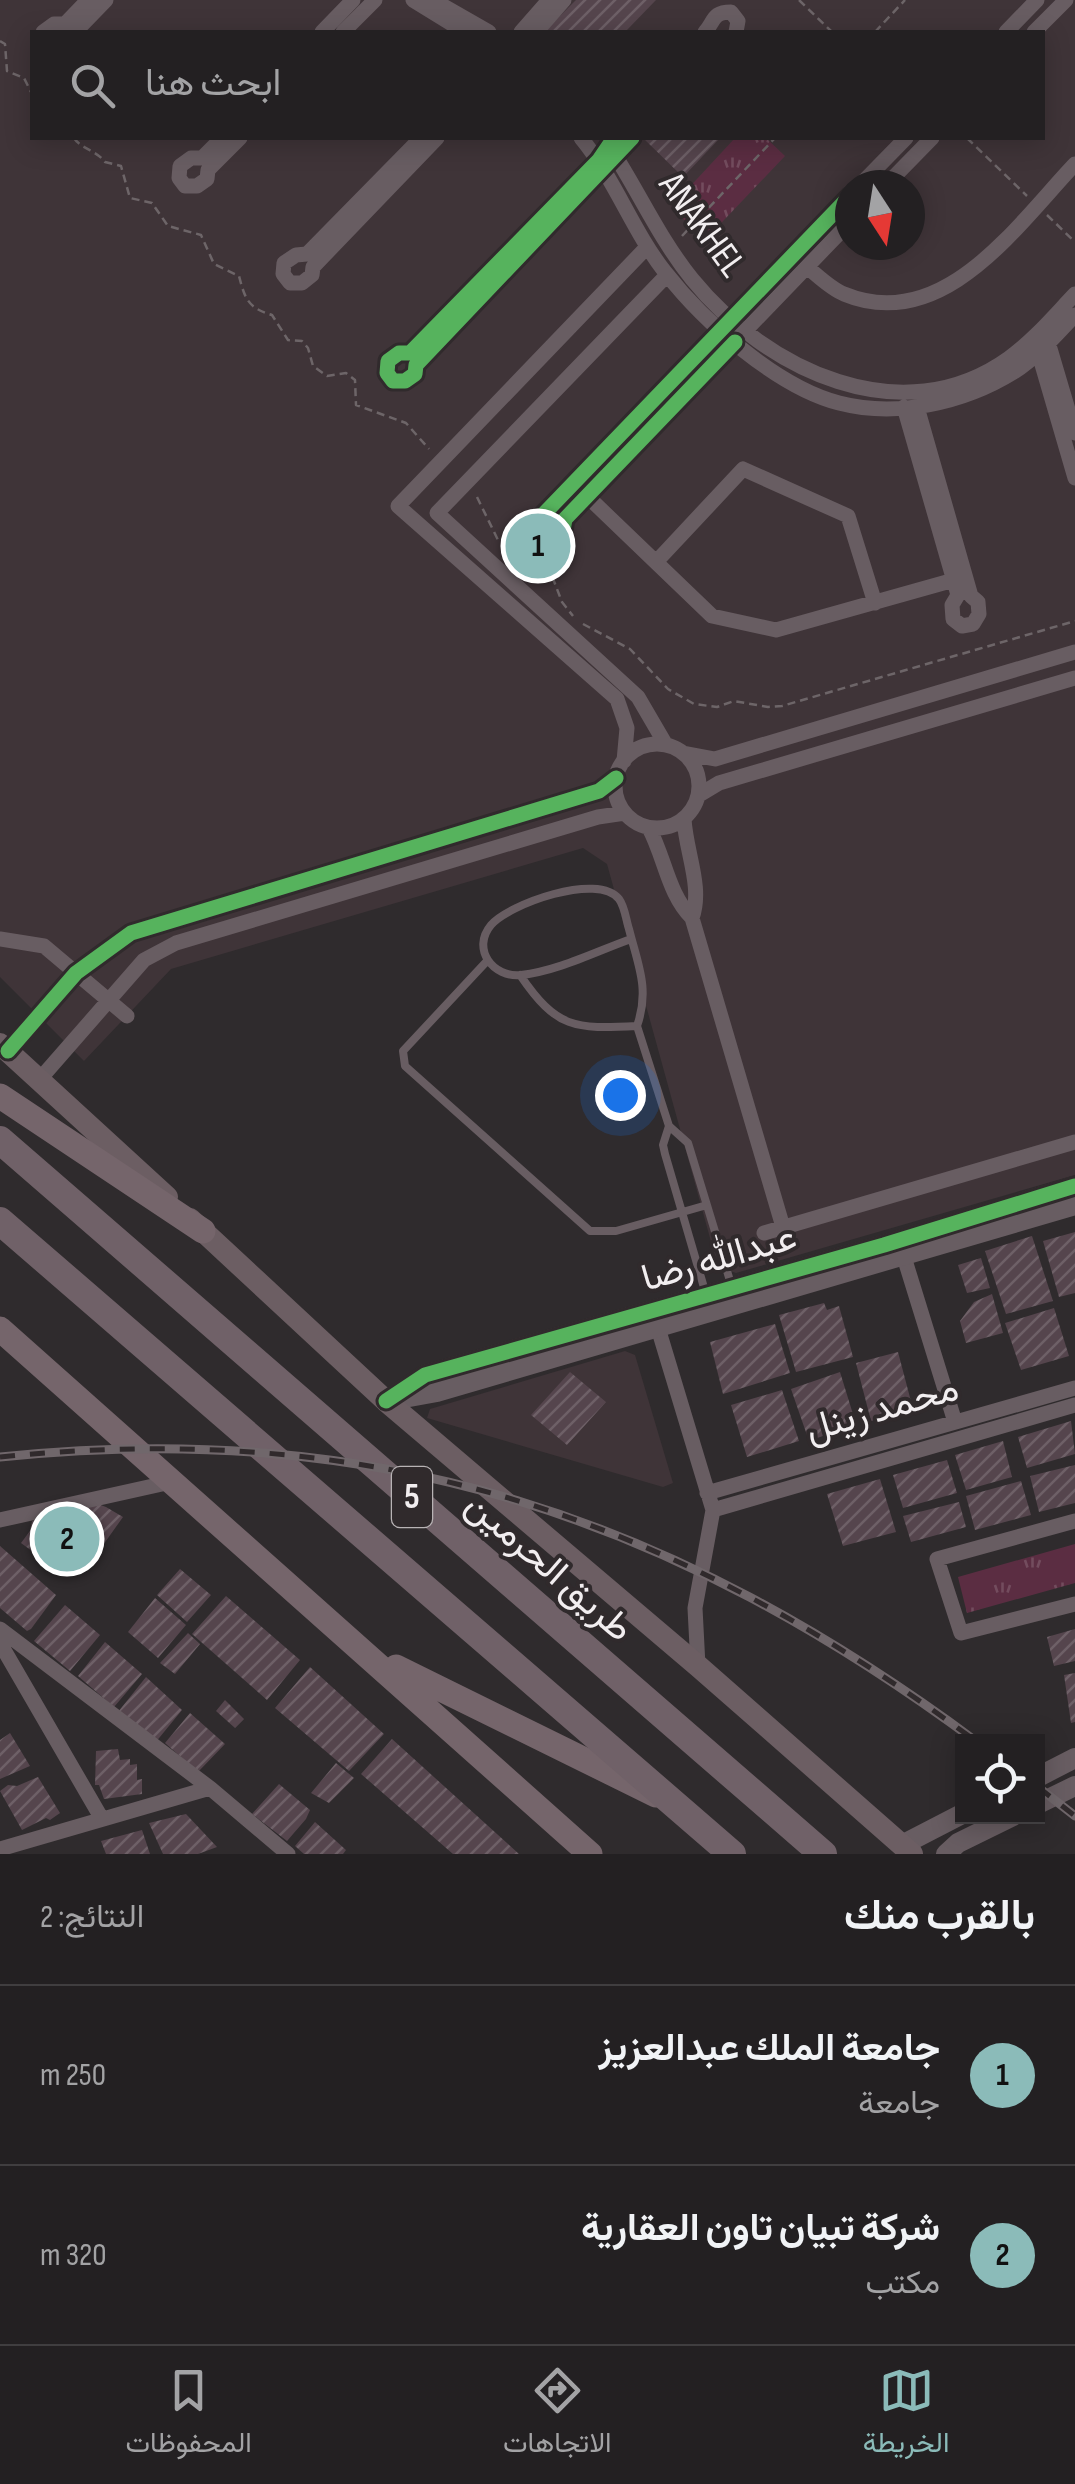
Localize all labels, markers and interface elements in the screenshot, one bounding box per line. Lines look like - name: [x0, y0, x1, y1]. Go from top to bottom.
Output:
- search box: [30, 30, 1045, 140]
- icon: search: [65, 58, 120, 113]
- text: ابحث هنا: [145, 61, 281, 106]
- street label: ANAKHEL: [649, 163, 755, 286]
- north arrow: [835, 170, 925, 260]
- pin: 1: [506, 508, 570, 584]
- your location: [595, 1070, 646, 1121]
- street label: عبدالله رضا: [636, 1214, 802, 1302]
- street label: محمد زينل: [800, 1366, 964, 1452]
- road number: 5: [392, 1467, 432, 1527]
- street label: طريق الحرمين: [456, 1482, 642, 1652]
- pin: 2: [34, 1502, 100, 1576]
- map controls: [955, 1734, 1045, 1824]
- button: locate: [955, 1734, 1045, 1824]
- text: بالقرب منك: [844, 1891, 1035, 1942]
- text: النتائج: 2: [40, 1898, 144, 1937]
- text: جامعة الملك عبدالعزيز: [599, 2026, 940, 2071]
- text: 250 m: [40, 2056, 106, 2095]
- text: 1: [996, 2056, 1009, 2095]
- text: جامعة: [858, 2084, 940, 2123]
- text: شركة تبيان تاون العقارية: [581, 2206, 940, 2251]
- text: 320 m: [40, 2236, 107, 2275]
- text: 2: [995, 2236, 1010, 2275]
- text: مكتب: [865, 2264, 940, 2303]
- tab: المحفوظات: [126, 2363, 252, 2467]
- tab: الاتجاهات: [503, 2363, 612, 2467]
- tab: الخريطة: [863, 2363, 949, 2467]

